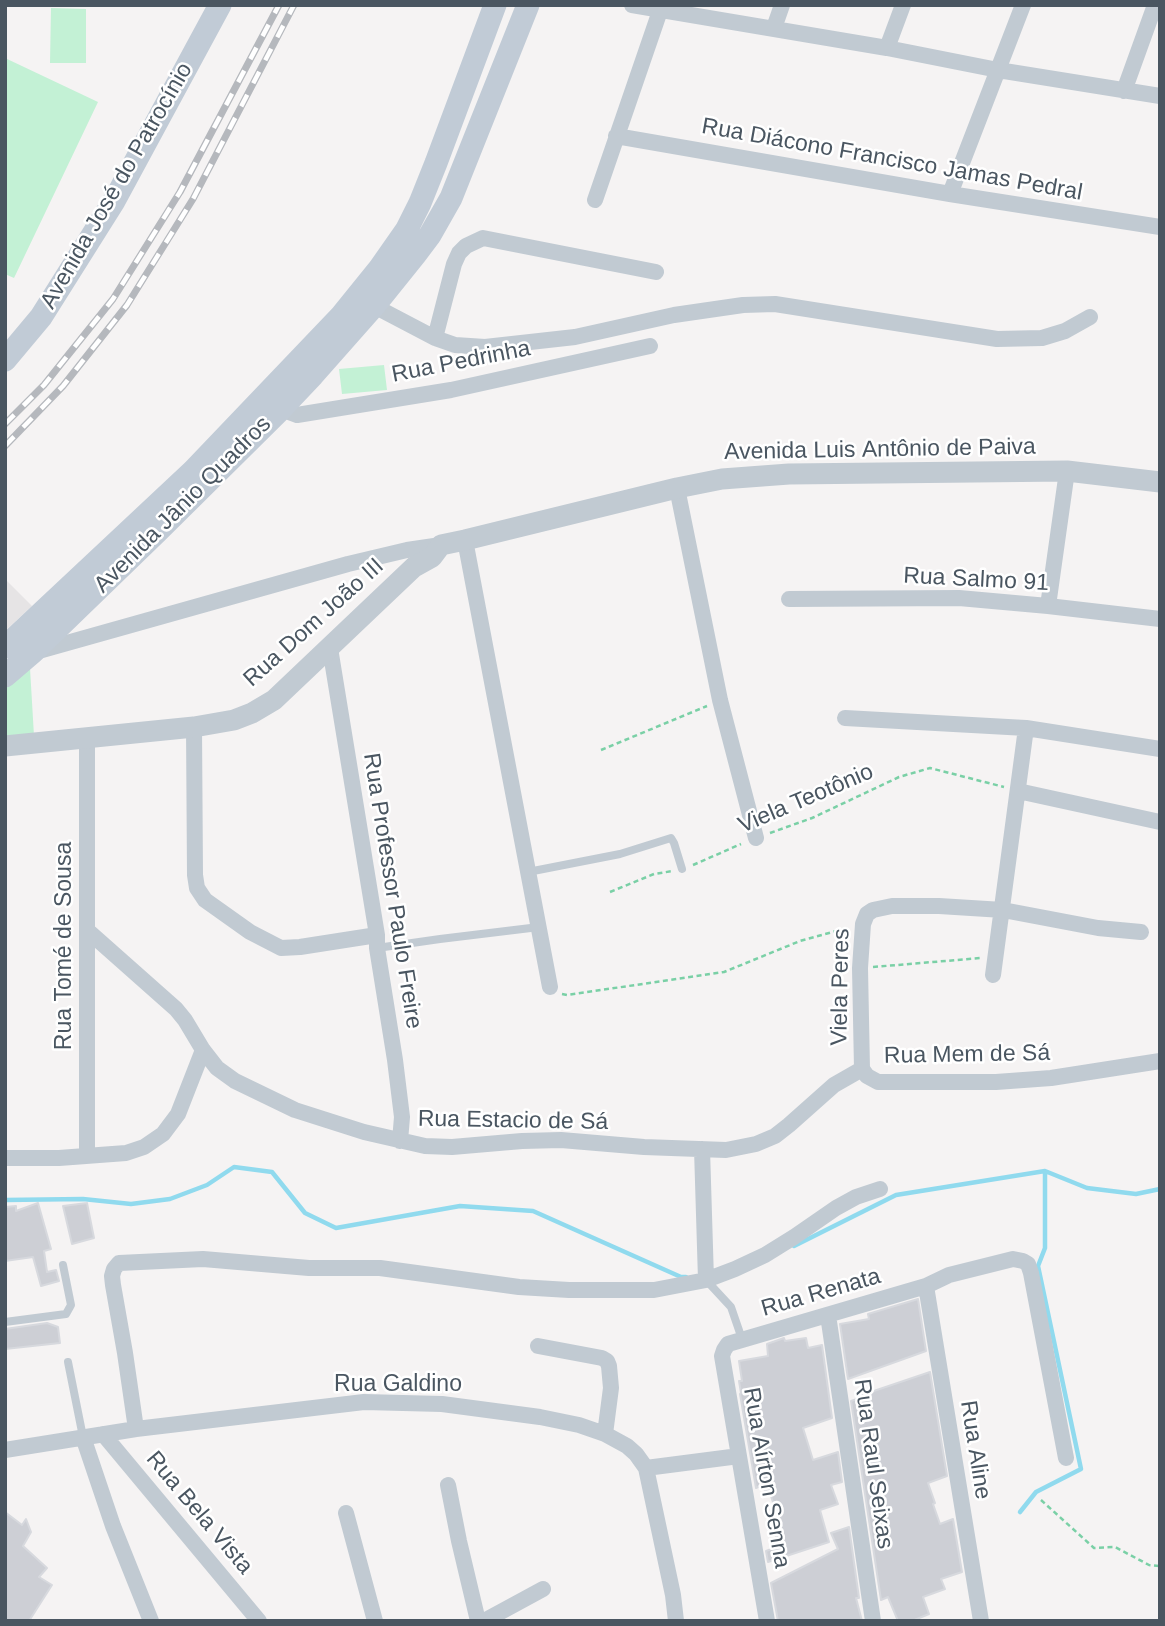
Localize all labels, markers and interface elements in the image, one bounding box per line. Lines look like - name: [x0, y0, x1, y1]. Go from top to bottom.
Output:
- street label: Avenida José do Patrocínio: [35, 58, 199, 314]
- street label: Rua Diácono Francisco Jamas Pedral: [700, 113, 1084, 207]
- street label: Rua Pedrinha: [389, 335, 533, 389]
- street label: Avenida Jânio Quadros: [89, 411, 277, 599]
- street label: Avenida Luis Antônio de Paiva: [724, 433, 1036, 467]
- street label: Rua Dom João III: [238, 553, 390, 693]
- street label: Rua Salmo 91: [903, 562, 1049, 598]
- street label: Rua Professor Paulo Freire: [357, 751, 427, 1031]
- street label: Viela Teotônio: [734, 758, 878, 840]
- street label: Rua Tomé de Sousa: [51, 842, 79, 1050]
- street label: Viela Peres: [826, 928, 856, 1046]
- street label: Rua Mem de Sá: [884, 1040, 1050, 1070]
- street label: Rua Estacio de Sá: [418, 1106, 608, 1136]
- street label: Rua Renata: [758, 1263, 884, 1323]
- street label: Rua Galdino: [334, 1371, 462, 1399]
- street label: Rua Raul Seixas: [847, 1377, 899, 1551]
- street label: Rua Aírton Senna: [737, 1386, 795, 1570]
- street label: Rua Aline: [954, 1399, 996, 1501]
- street label: Rua Bela Vista: [140, 1446, 258, 1580]

